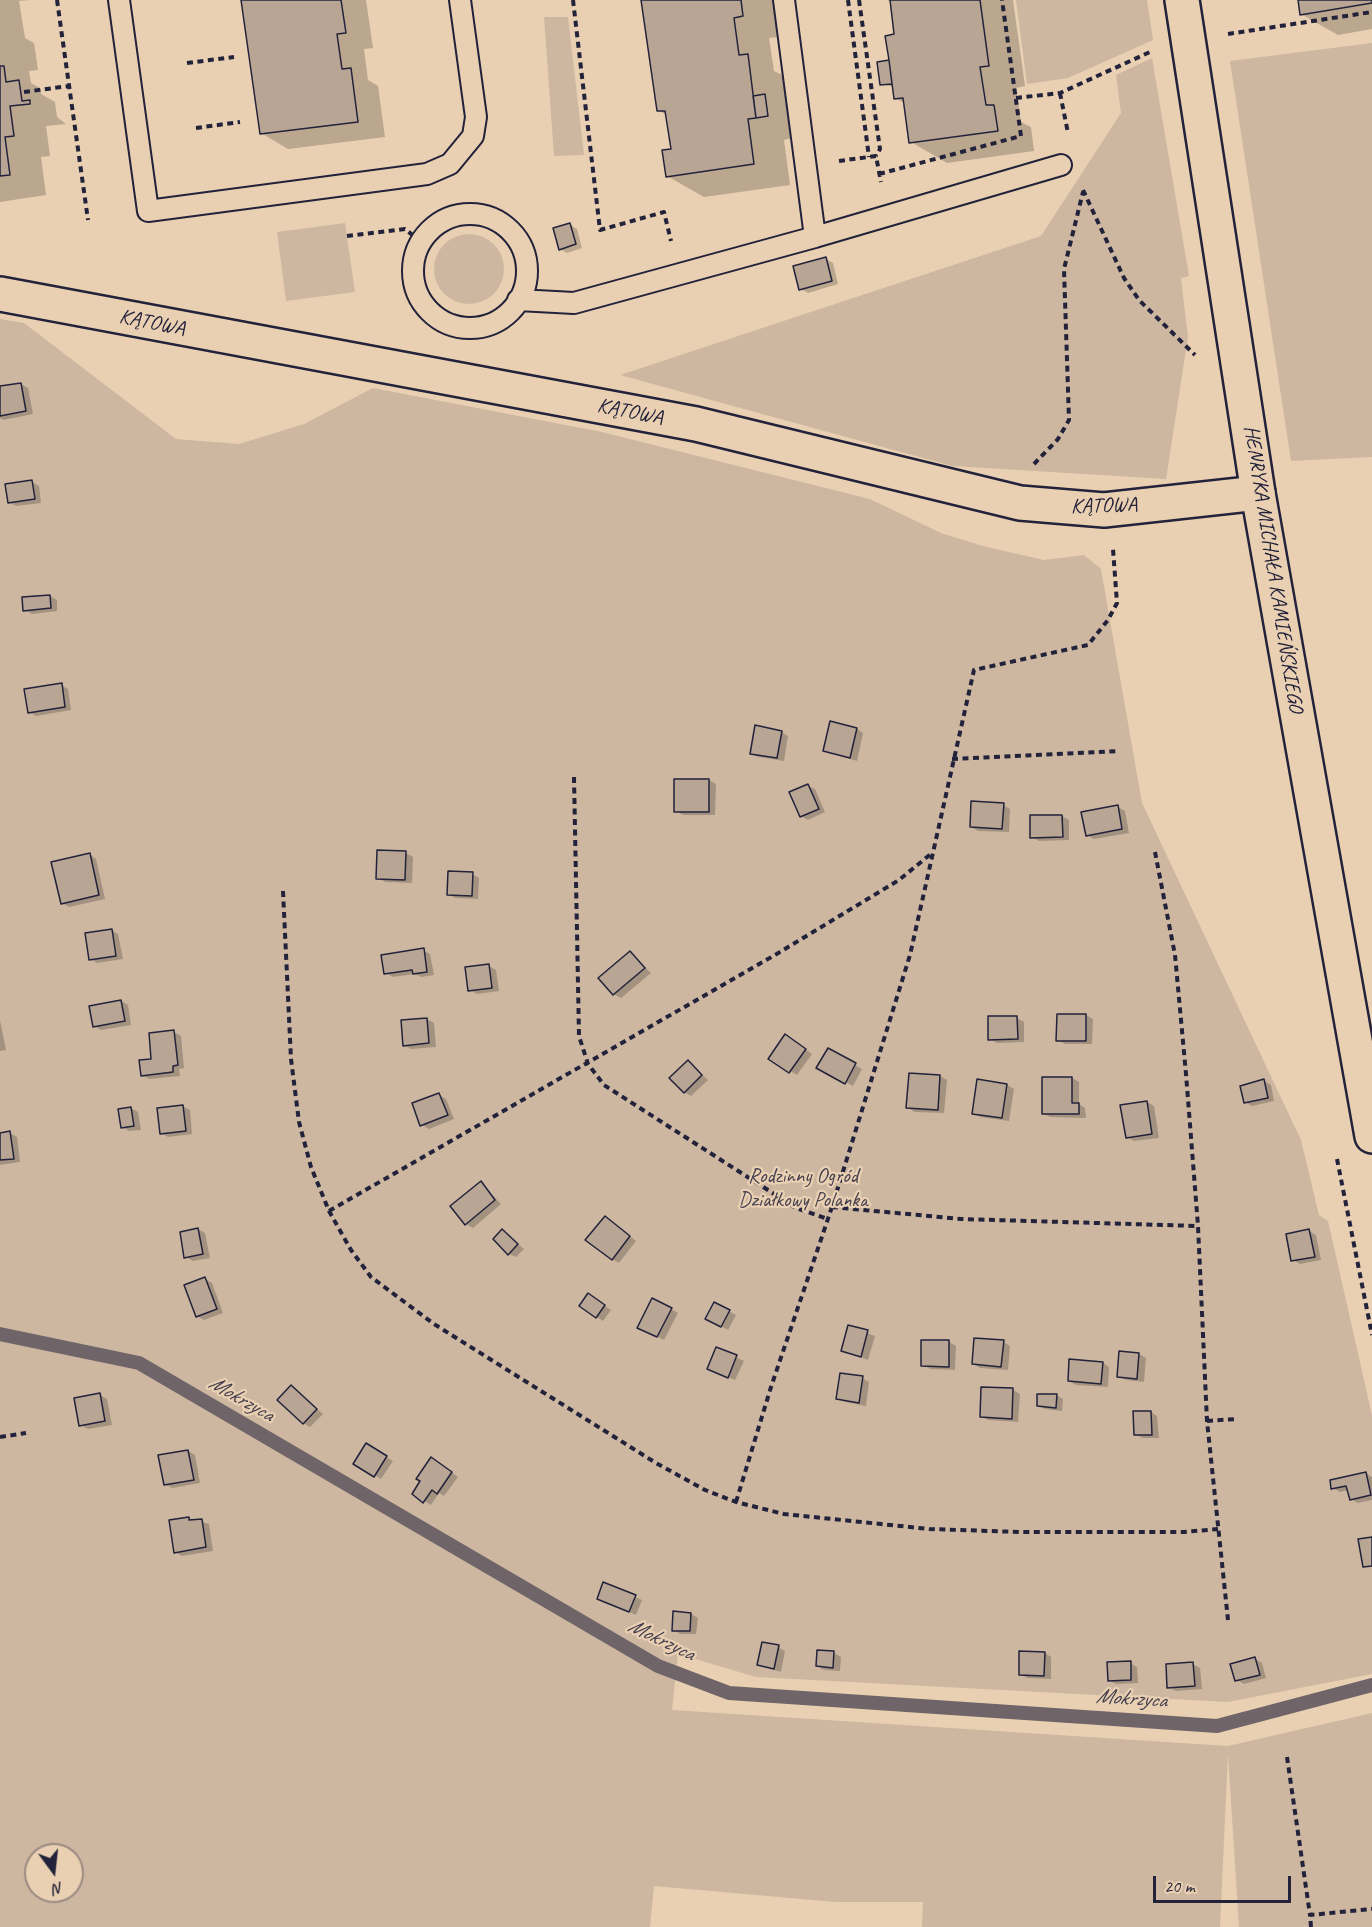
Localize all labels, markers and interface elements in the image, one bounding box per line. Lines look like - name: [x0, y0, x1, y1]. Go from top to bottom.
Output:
- street label: KĄTOWA: [117, 304, 187, 342]
- street label: KĄTOWA: [595, 393, 665, 431]
- street label: HENRYKA MICHAŁA KAMIEŃSKIEGO: [1238, 424, 1308, 714]
- street label: KĄTOWA: [1070, 492, 1138, 520]
- park label: Rodzinny Ogród Działkowy Polanka: [738, 1163, 868, 1213]
- water label: Mokrzyca: [204, 1370, 278, 1428]
- water label: Mokrzyca: [624, 1613, 698, 1667]
- water label: Mokrzyca: [1095, 1683, 1167, 1715]
- north arrow: [24, 1843, 84, 1903]
- scale bar: [1156, 1864, 1294, 1902]
- text: 20 m: [1164, 1875, 1195, 1897]
- text: N: [51, 1878, 66, 1899]

